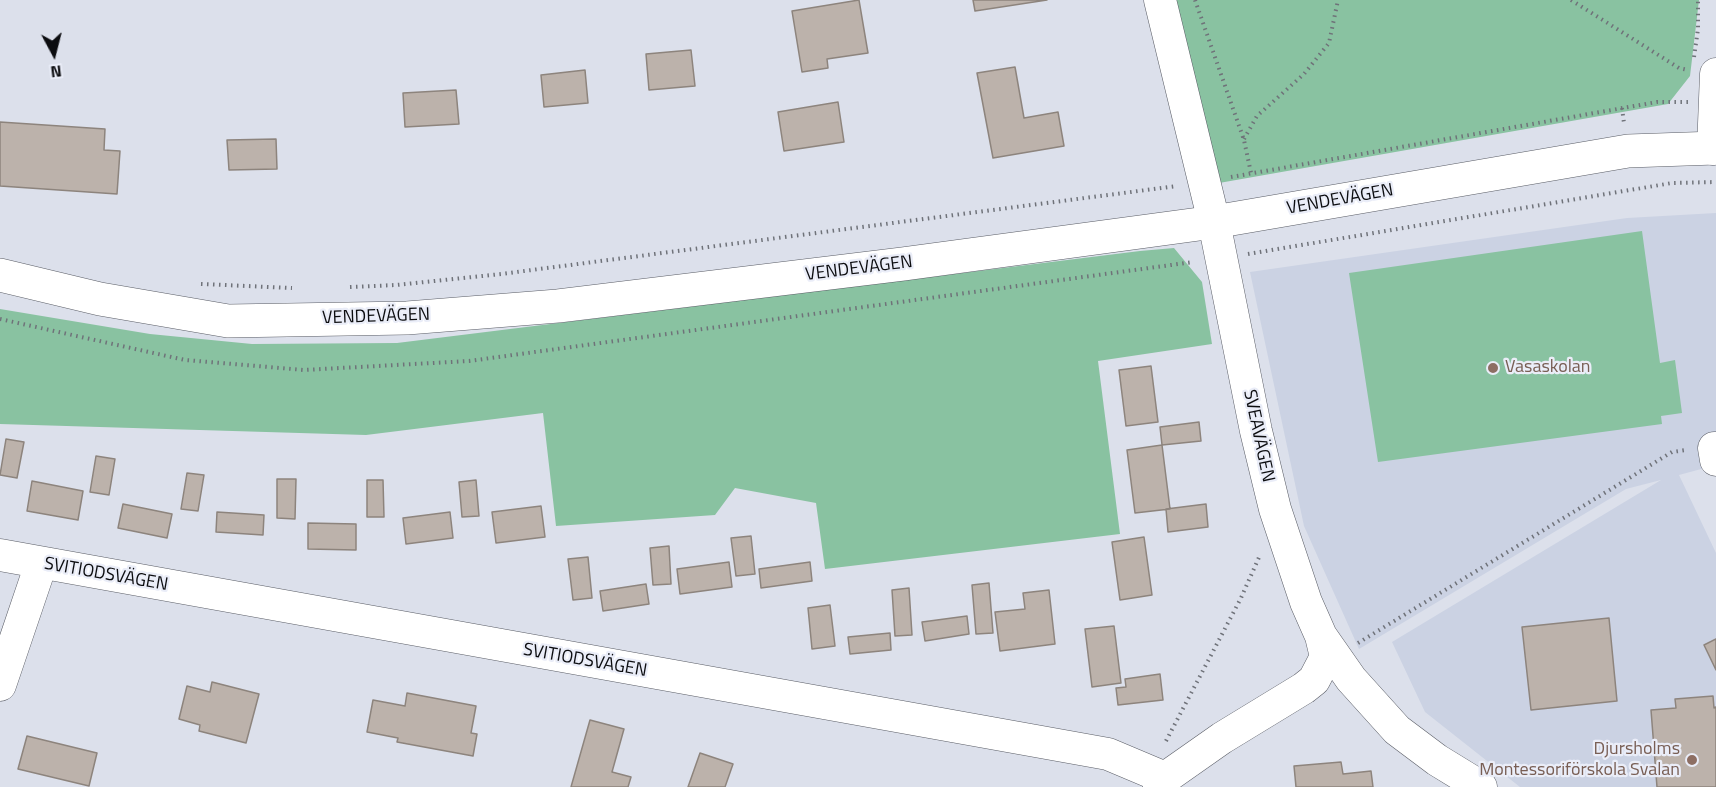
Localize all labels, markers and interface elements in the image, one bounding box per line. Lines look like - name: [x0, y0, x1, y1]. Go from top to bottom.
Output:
- north arrow: [24, 24, 84, 84]
- text: N: [49, 59, 63, 84]
- street label: VENDEVÄGEN: [1285, 180, 1395, 220]
- street label: VENDEVÄGEN: [804, 252, 914, 286]
- street label: VENDEVÄGEN: [322, 304, 430, 330]
- place label: Vasaskolan: [1505, 357, 1590, 379]
- marker: Vasaskolan: [1486, 361, 1500, 375]
- street label: SVEAVÄGEN: [1238, 388, 1278, 484]
- street label: SVITIODSVÄGEN: [42, 553, 170, 597]
- street label: SVITIODSVÄGEN: [521, 639, 649, 683]
- place label: Djursholms Montessoriförskola Svalan: [1479, 739, 1680, 782]
- marker: Djursholms Montessoriförskola Svalan: [1685, 753, 1699, 767]

